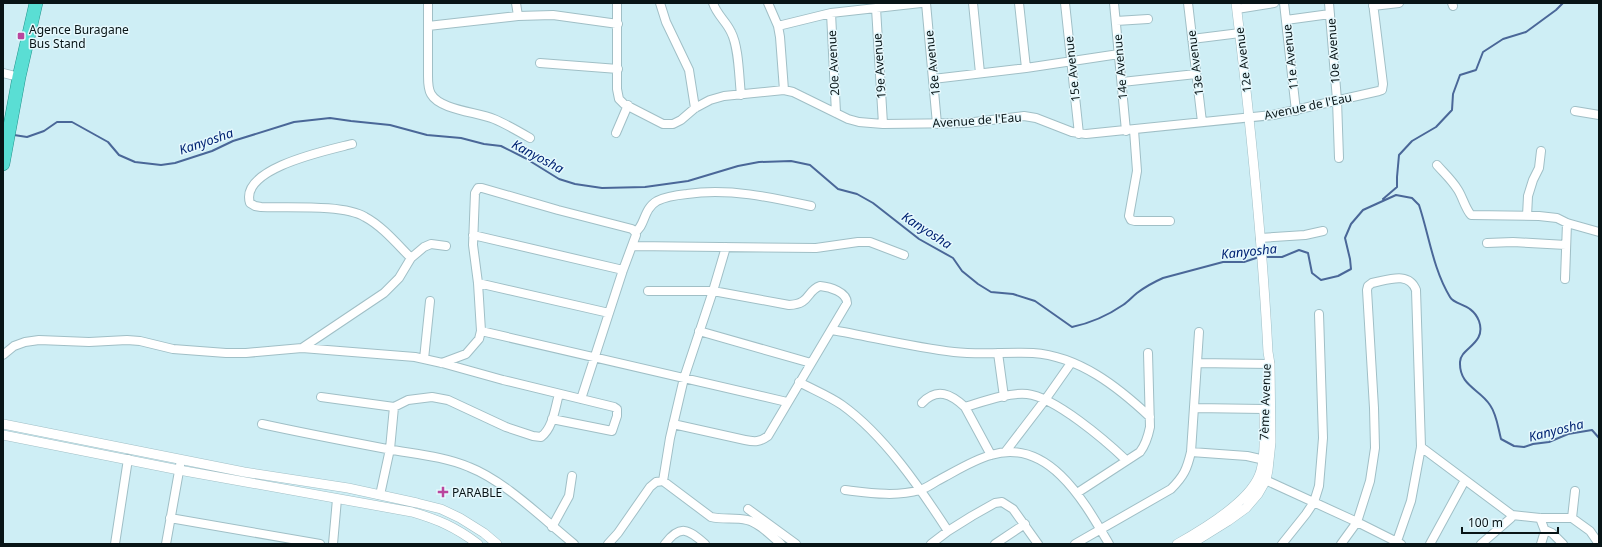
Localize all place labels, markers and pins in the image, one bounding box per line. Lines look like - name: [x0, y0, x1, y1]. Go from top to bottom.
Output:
- place label: Agence Buragane Bus Stand: [29, 21, 129, 52]
- marker: Agence Buragane Bus Stand: [16, 31, 26, 41]
- place label: PARABLE: [452, 484, 502, 501]
- marker: PARABLE: [437, 486, 449, 498]

